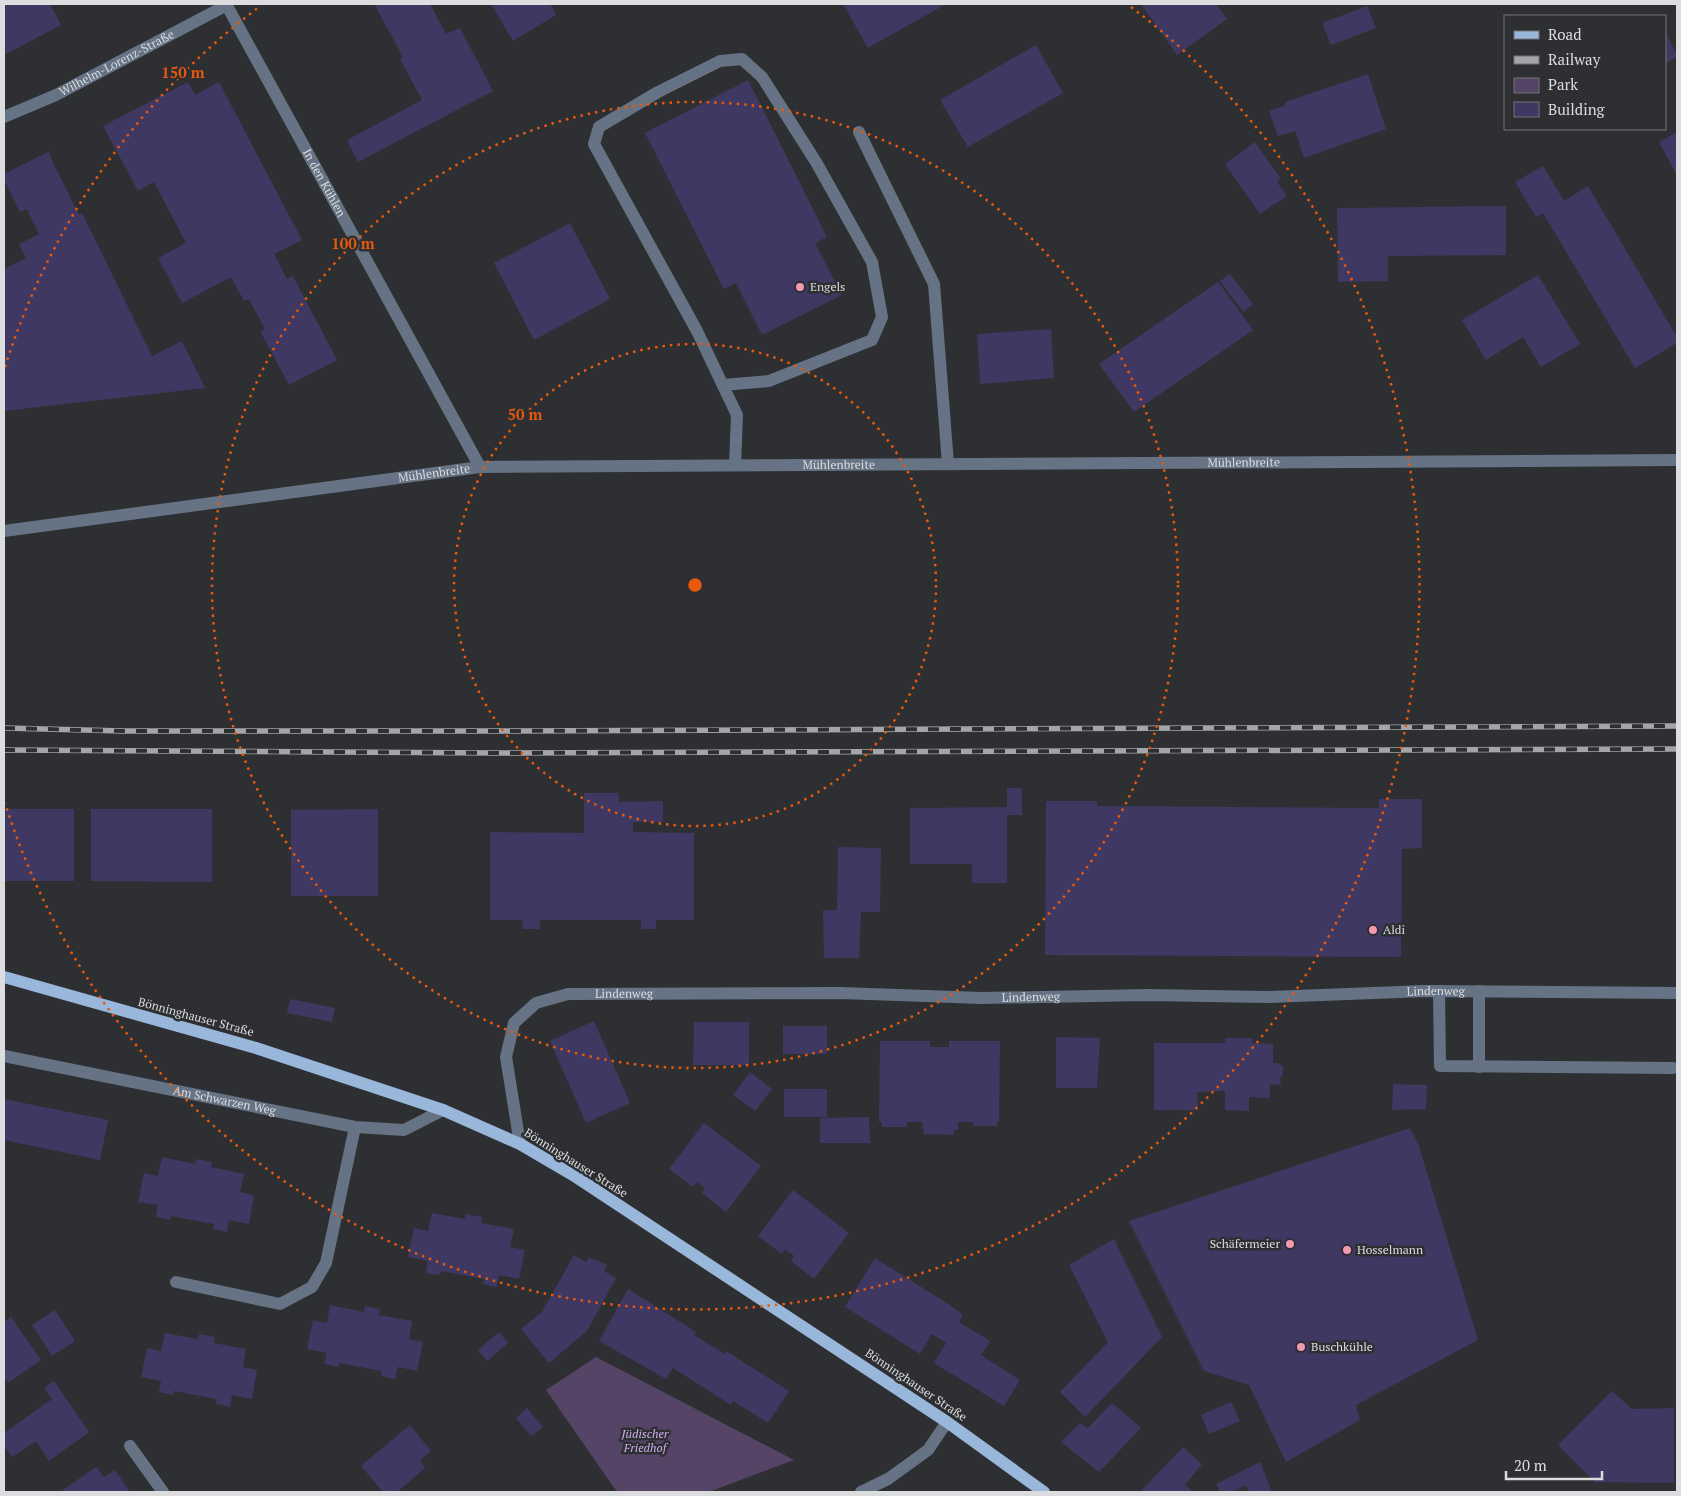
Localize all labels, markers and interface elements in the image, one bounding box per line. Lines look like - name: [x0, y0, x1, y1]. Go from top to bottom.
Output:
- legend: [1504, 15, 1666, 130]
- text: Road: [1548, 24, 1581, 44]
- street label: Wilhelm-Lorenz-Straße: [56, 26, 176, 99]
- text: Railway: [1548, 49, 1601, 69]
- text: 150 m: [161, 62, 205, 82]
- text: Park: [1548, 74, 1578, 94]
- text: Building: [1548, 99, 1606, 119]
- street label: In den Kühlen: [300, 146, 349, 219]
- text: 100 m: [331, 233, 375, 253]
- place label: Engels: [810, 279, 845, 294]
- marker: Engels: [794, 281, 806, 293]
- text: 50 m: [508, 404, 543, 424]
- street label: Mühlenbreite: [1207, 454, 1280, 470]
- street label: Mühlenbreite: [802, 457, 875, 472]
- street label: Mühlenbreite: [397, 460, 471, 485]
- centre of rings: [686, 576, 704, 594]
- place label: Aldi: [1383, 922, 1405, 937]
- marker: Aldi: [1367, 924, 1379, 936]
- street label: Lindenweg: [1406, 983, 1466, 999]
- street label: Lindenweg: [595, 986, 654, 1001]
- street label: Lindenweg: [1002, 989, 1061, 1005]
- street label: Bönninghauser Straße: [137, 994, 256, 1039]
- street label: Am Schwarzen Weg: [172, 1082, 278, 1118]
- street label: Bönninghauser Straße: [522, 1125, 631, 1201]
- place label: Schäfermeier: [1210, 1236, 1280, 1251]
- marker: Schäfermeier: [1284, 1238, 1296, 1250]
- place label: Hosselmann: [1357, 1242, 1423, 1257]
- marker: Hosselmann: [1341, 1244, 1353, 1256]
- place label: Buschkühle: [1311, 1339, 1373, 1354]
- marker: Buschkühle: [1295, 1341, 1307, 1353]
- street label: Bönninghauser Straße: [863, 1345, 970, 1424]
- park label: Jüdischer Friedhof: [621, 1426, 670, 1455]
- scale bar: [1506, 1448, 1602, 1480]
- text: 20 m: [1514, 1455, 1547, 1475]

